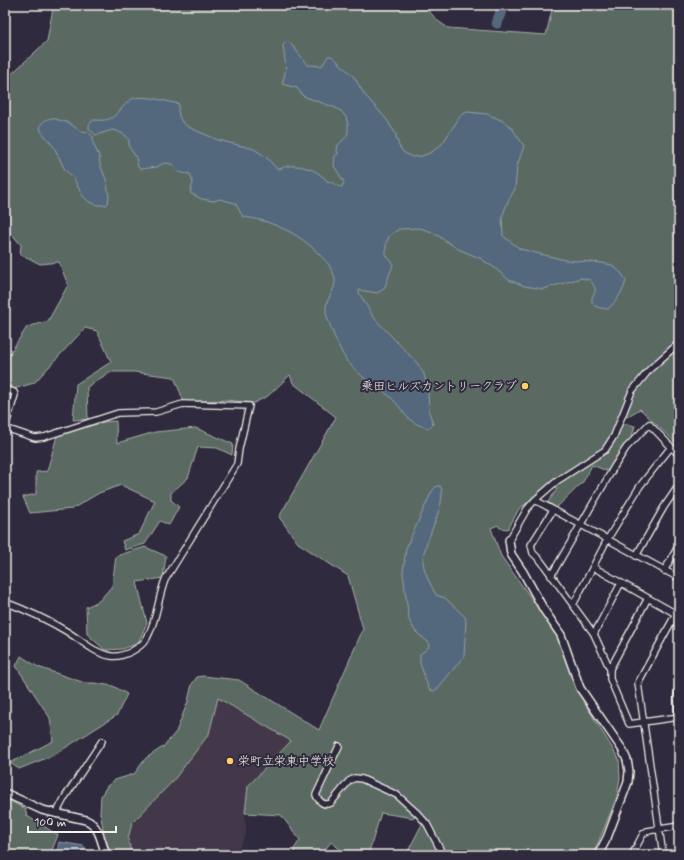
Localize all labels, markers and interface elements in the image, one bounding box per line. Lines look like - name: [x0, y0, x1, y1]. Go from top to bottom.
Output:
- place label: 乗田ヒルズカントリークラブ: [361, 379, 517, 395]
- marker: 乗田ヒルズカントリークラブ: [520, 381, 530, 391]
- place label: 栄町立栄東中学校: [238, 754, 334, 770]
- marker: 栄町立栄東中学校: [225, 756, 235, 766]
- scale bar: [28, 808, 116, 834]
- text: 100 m: [34, 815, 66, 831]

